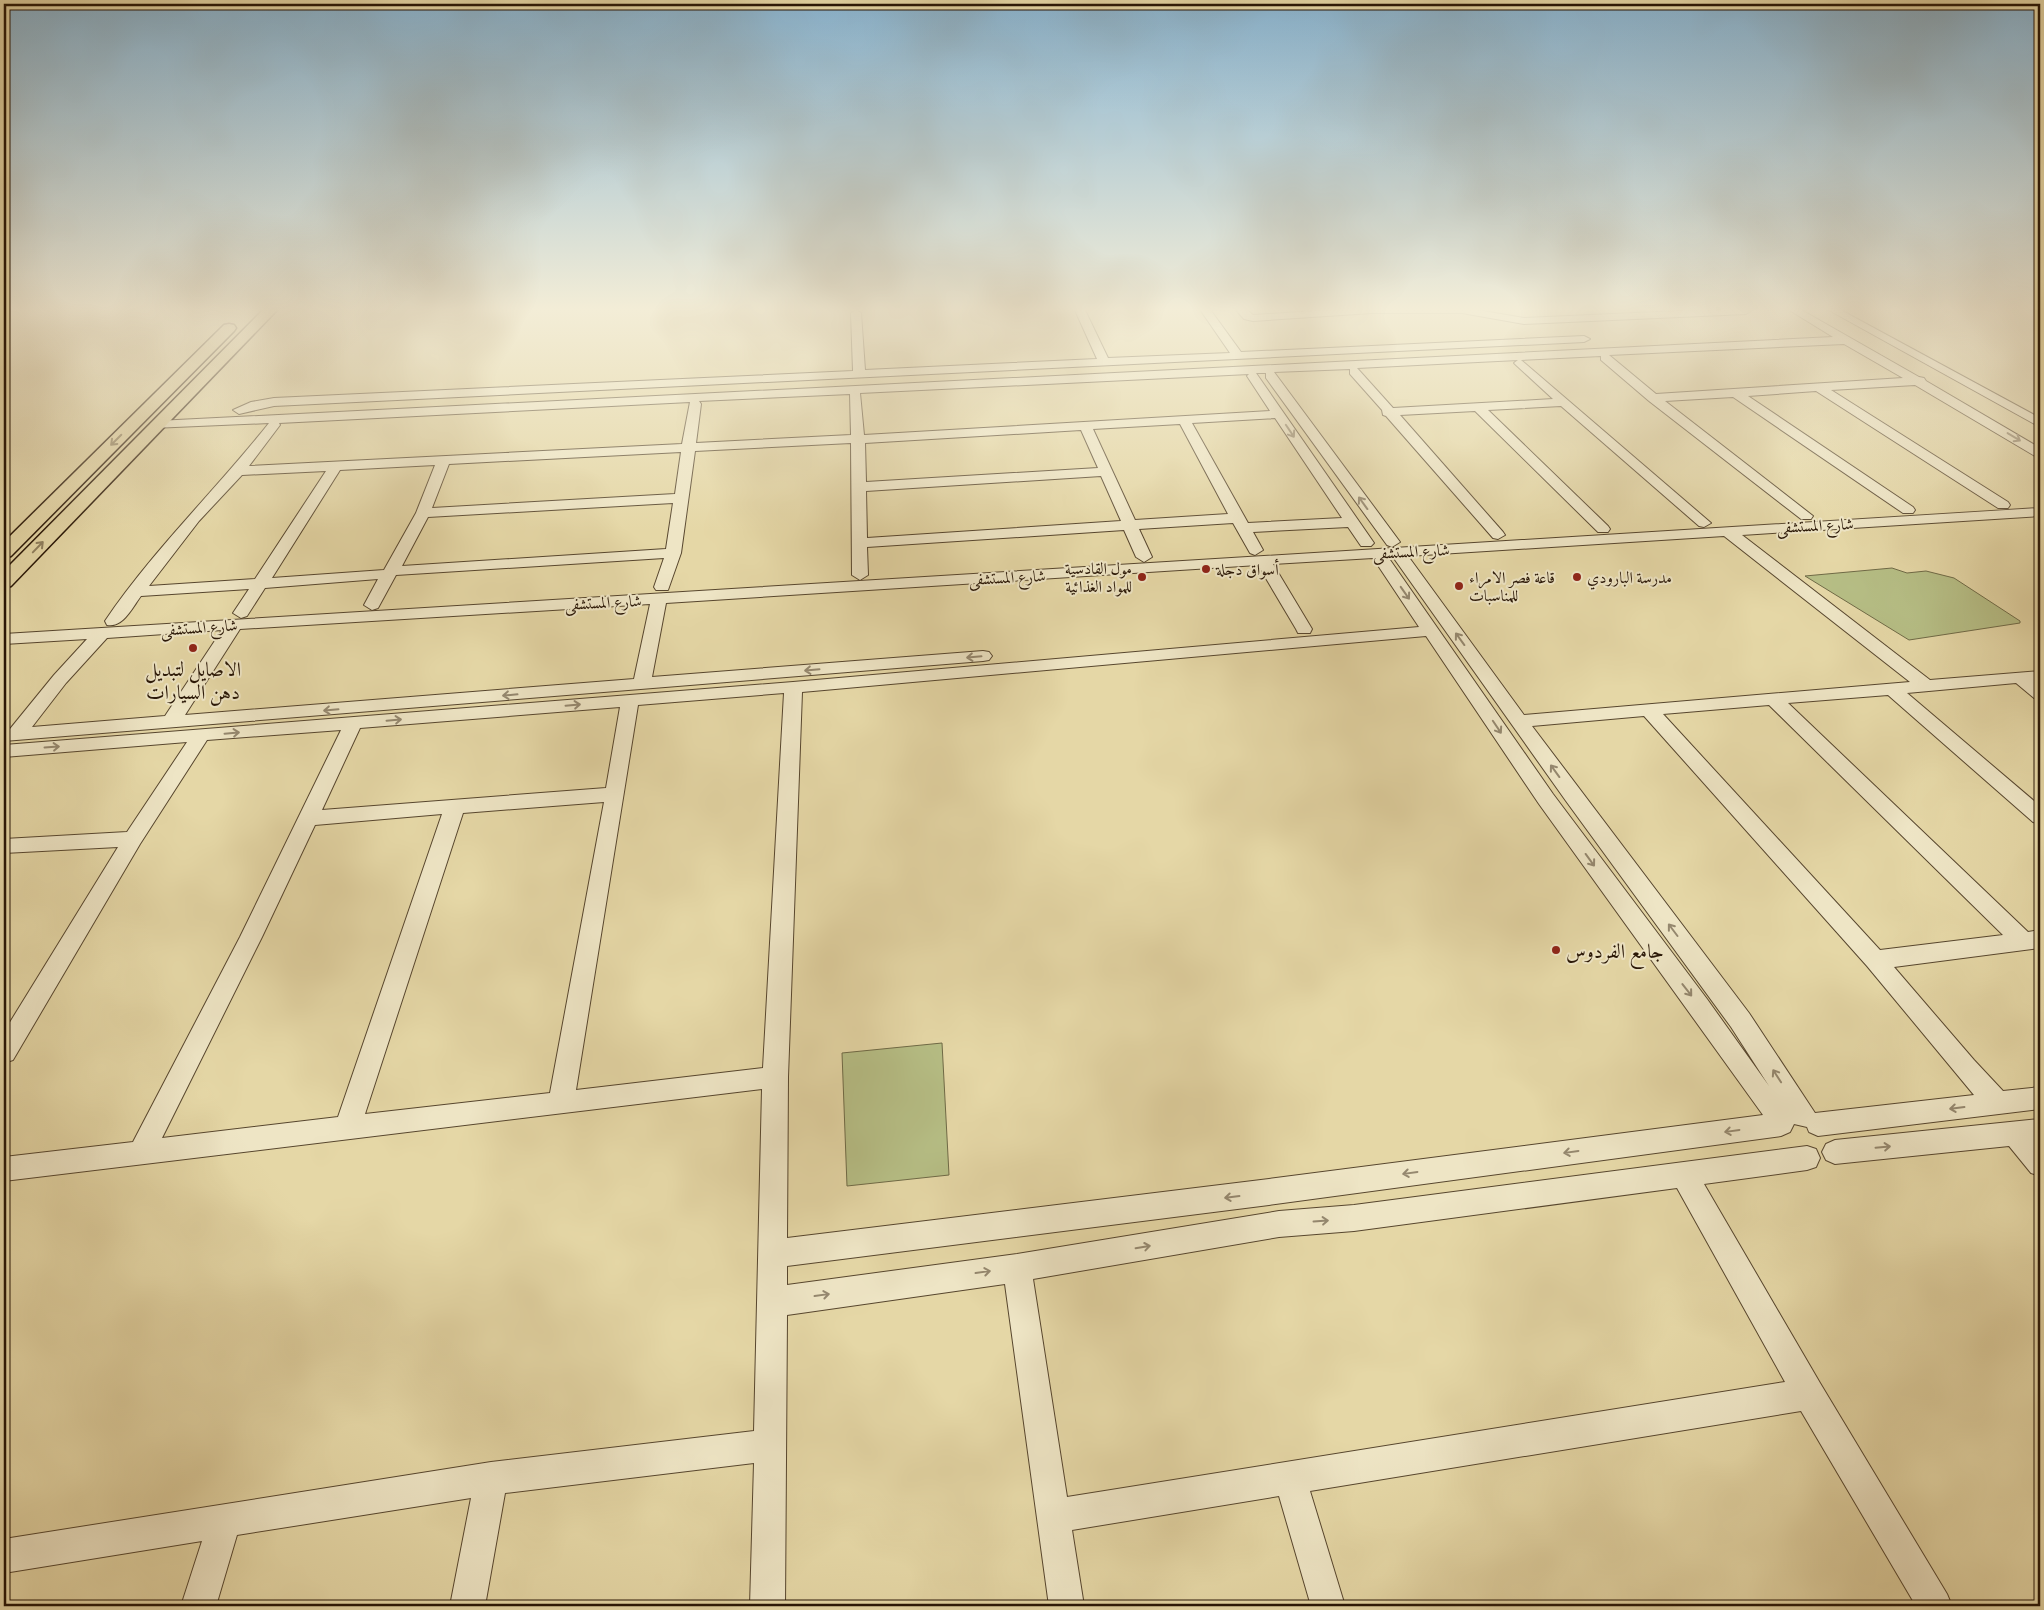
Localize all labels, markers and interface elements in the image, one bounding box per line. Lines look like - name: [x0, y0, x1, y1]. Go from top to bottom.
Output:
- one-way arrow: [1284, 424, 1295, 438]
- one-way arrow: [111, 433, 123, 445]
- one-way arrow: [2007, 433, 2021, 443]
- one-way arrow: [1358, 496, 1368, 510]
- street label: شارع المستشفى: [1776, 511, 1854, 541]
- street label: شارع المستشفى: [1372, 537, 1450, 567]
- one-way arrow: [32, 541, 44, 554]
- place label: مول القادسية للمواد الغذائية: [1065, 556, 1132, 598]
- place label: أسواق دجلة: [1215, 557, 1279, 581]
- street label: شارع المستشفى: [968, 563, 1046, 593]
- marker: أسواق دجلة: [1200, 563, 1212, 575]
- place label: قاعة فصر الامراء للمناسبات: [1469, 565, 1555, 607]
- place label: مدرسة البارودي: [1587, 565, 1672, 590]
- marker: مول القادسية للمواد الغذائية: [1136, 571, 1148, 583]
- marker: مدرسة البارودي: [1571, 571, 1583, 583]
- marker: قاعة فصر الامراء للمناسبات: [1453, 580, 1465, 592]
- one-way arrow: [1400, 586, 1410, 600]
- street label: شارع المستشفى: [564, 588, 642, 618]
- street label: شارع المستشفى: [160, 612, 238, 644]
- one-way arrow: [1455, 633, 1465, 647]
- marker: الاصايل لتبديل دهن السيارات: [187, 642, 199, 654]
- one-way arrow: [966, 652, 982, 662]
- place label: الاصايل لتبديل دهن السيارات: [145, 654, 241, 706]
- one-way arrow: [804, 666, 820, 675]
- one-way arrow: [502, 691, 518, 700]
- one-way arrow: [565, 700, 581, 709]
- one-way arrow: [323, 705, 339, 715]
- one-way arrow: [385, 715, 401, 724]
- one-way arrow: [1492, 720, 1502, 734]
- one-way arrow: [224, 729, 240, 738]
- one-way arrow: [44, 743, 60, 752]
- one-way arrow: [1550, 764, 1560, 778]
- one-way arrow: [1585, 853, 1595, 867]
- one-way arrow: [1667, 924, 1678, 937]
- place label: جامع الفردوس: [1566, 936, 1664, 969]
- marker: جامع الفردوس: [1550, 944, 1562, 956]
- one-way arrow: [1682, 984, 1693, 997]
- one-way arrow: [1772, 1070, 1782, 1084]
- one-way arrow: [1949, 1103, 1965, 1113]
- one-way arrow: [1725, 1126, 1741, 1136]
- one-way arrow: [1875, 1142, 1891, 1152]
- one-way arrow: [1563, 1147, 1579, 1157]
- one-way arrow: [1402, 1169, 1418, 1179]
- one-way arrow: [1224, 1192, 1240, 1202]
- one-way arrow: [1313, 1216, 1329, 1226]
- one-way arrow: [1135, 1241, 1151, 1251]
- one-way arrow: [974, 1267, 990, 1277]
- one-way arrow: [813, 1290, 829, 1300]

